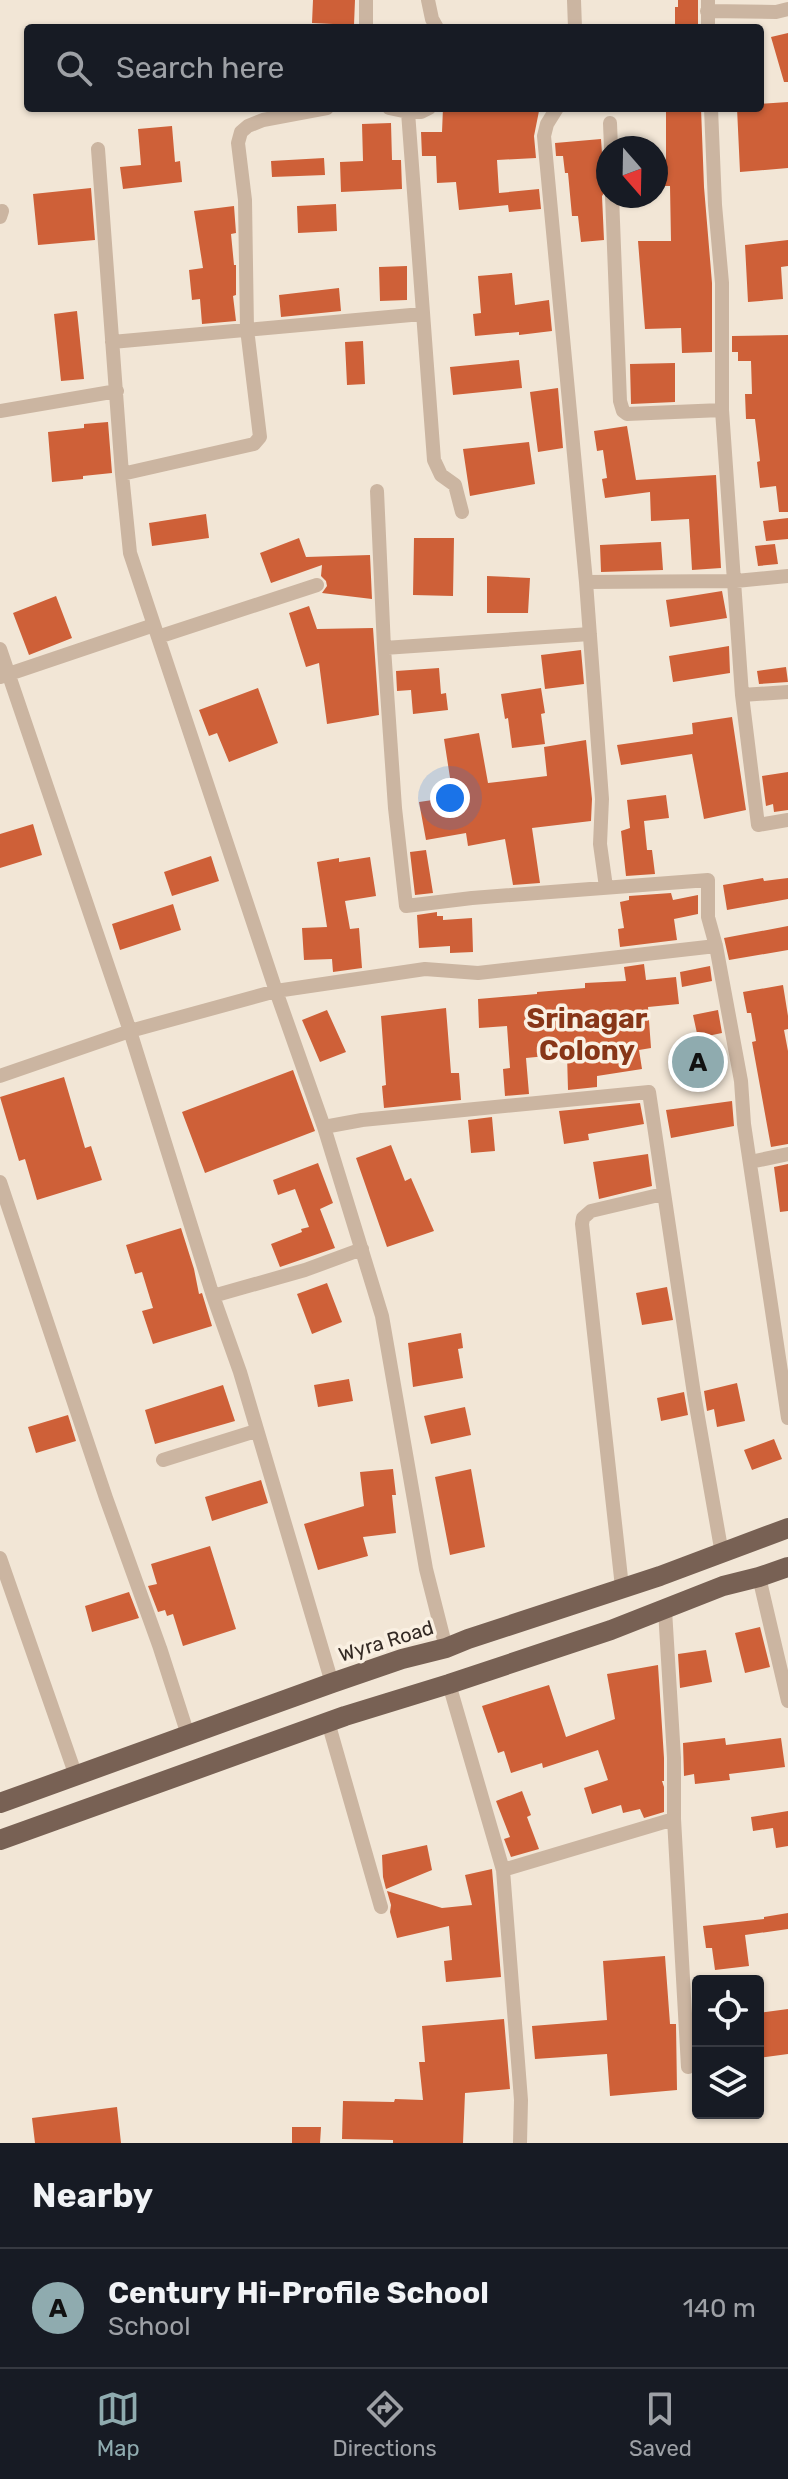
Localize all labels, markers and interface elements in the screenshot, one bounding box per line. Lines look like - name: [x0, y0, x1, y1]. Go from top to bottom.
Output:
- search box: [24, 24, 764, 112]
- icon: search: [52, 46, 96, 90]
- text: Search here: [116, 50, 284, 86]
- north arrow: [596, 136, 668, 208]
- your location: [430, 778, 470, 818]
- district label: Srinagar Colony: [527, 1002, 648, 1067]
- pin: A: [672, 1032, 724, 1092]
- street label: Wyra Road: [336, 1615, 436, 1667]
- map controls: [692, 1975, 764, 2119]
- button: locate: [692, 1975, 764, 2047]
- button: layers: [692, 2047, 764, 2119]
- text: Nearby: [32, 2175, 153, 2216]
- text: Century Hi-Profile School: [108, 2275, 489, 2311]
- text: A: [49, 2293, 67, 2324]
- text: 140 m: [683, 2293, 756, 2324]
- text: School: [108, 2311, 191, 2342]
- tab: Map: [96, 2387, 140, 2462]
- tab: Directions: [332, 2387, 437, 2462]
- tab: Saved: [629, 2387, 692, 2462]

